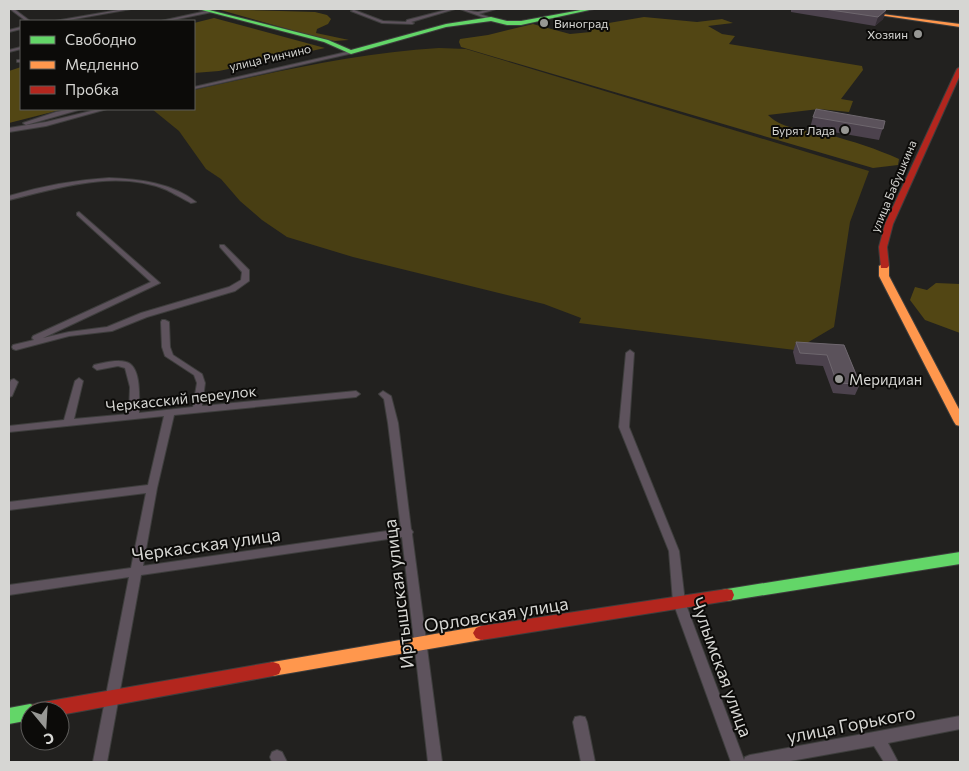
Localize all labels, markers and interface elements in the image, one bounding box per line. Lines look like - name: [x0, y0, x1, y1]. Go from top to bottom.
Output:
- place label: Виноград: [554, 16, 608, 30]
- marker: Виноград: [538, 17, 550, 29]
- legend: [20, 20, 195, 110]
- place label: Хозяин: [867, 27, 908, 41]
- marker: Хозяин: [912, 28, 924, 40]
- text: Свободно: [65, 30, 136, 48]
- street label: улица Ринчино: [228, 41, 312, 73]
- text: Медленно: [65, 55, 139, 73]
- text: Пробка: [65, 80, 119, 98]
- place label: Бурят Лада: [772, 123, 835, 137]
- marker: Бурят Лада: [839, 124, 851, 136]
- street label: улица Бабушкина: [867, 138, 919, 234]
- place label: Меридиан: [849, 370, 922, 388]
- marker: Меридиан: [833, 373, 845, 385]
- street label: Черкасский переулок: [105, 381, 257, 415]
- street label: Иртышская улица: [378, 518, 418, 670]
- street label: Черкасская улица: [130, 523, 282, 565]
- street label: Орловская улица: [422, 592, 570, 636]
- street label: Чулымская улица: [687, 594, 757, 740]
- north arrow: [20, 701, 70, 751]
- street label: улица Горького: [785, 701, 917, 747]
- text: С: [42, 729, 56, 748]

